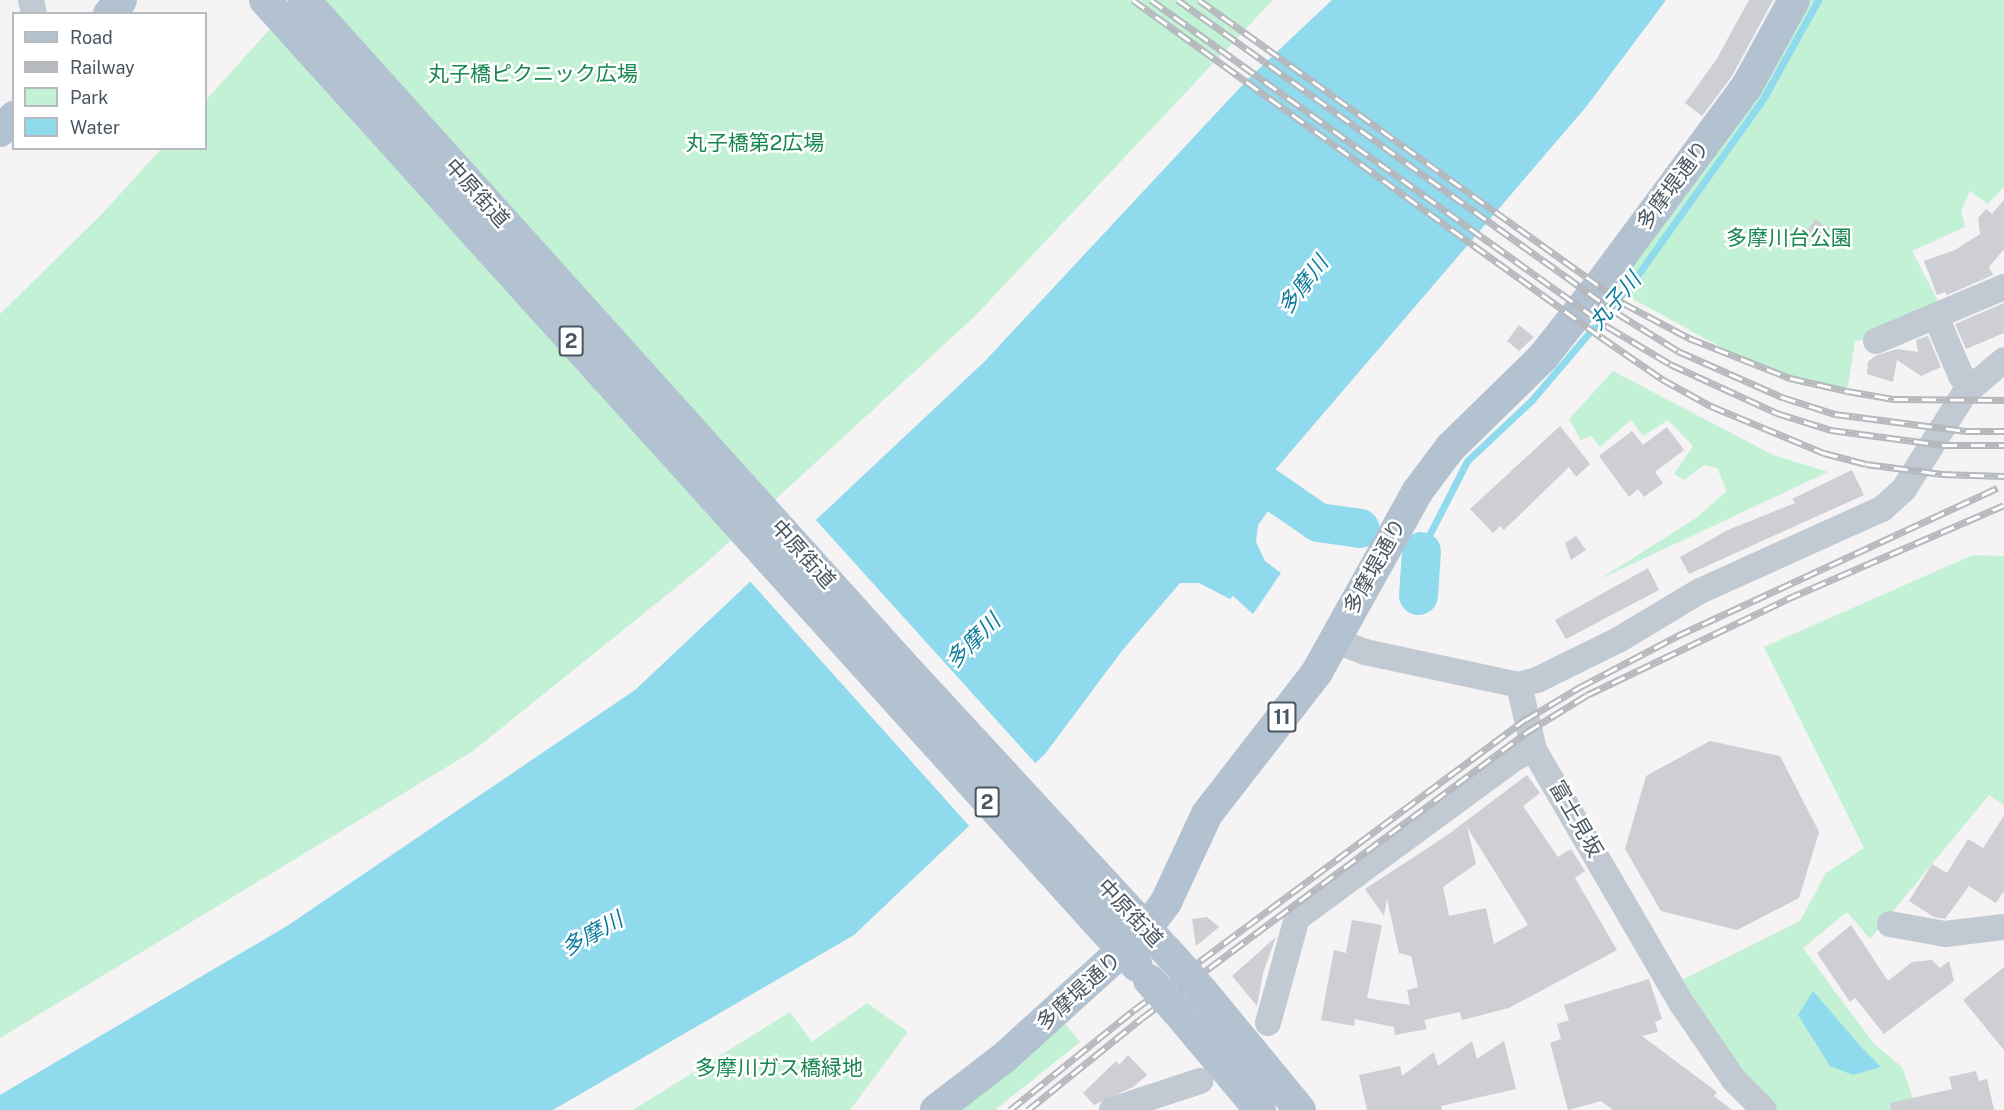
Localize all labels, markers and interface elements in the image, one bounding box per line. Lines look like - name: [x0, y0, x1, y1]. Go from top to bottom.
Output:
- legend: [12, 12, 207, 150]
- text: Road: [70, 27, 113, 48]
- text: Railway: [70, 57, 135, 78]
- park label: 丸子橋ピクニック広場: [428, 61, 638, 87]
- text: Park: [70, 87, 108, 108]
- text: Water: [70, 117, 120, 138]
- park label: 丸子橋第2広場: [686, 130, 824, 156]
- street label: 多摩堤通り: [1631, 135, 1715, 235]
- street label: 中原街道: [440, 153, 514, 233]
- park label: 多摩川台公園: [1726, 225, 1852, 251]
- water label: 多摩川: [1272, 251, 1334, 319]
- water label: 丸子川: [1584, 267, 1646, 335]
- road number: 2: [558, 324, 584, 358]
- street label: 中原街道: [766, 514, 840, 594]
- street label: 多摩堤通り: [1339, 514, 1411, 618]
- water label: 多摩川: [940, 608, 1006, 674]
- road number: 11: [1267, 700, 1297, 734]
- street label: 富士見坂: [1544, 776, 1608, 862]
- road number: 2: [974, 785, 1000, 819]
- street label: 中原街道: [1092, 874, 1168, 952]
- water label: 多摩川: [557, 906, 627, 962]
- street label: 多摩堤通り: [1032, 947, 1126, 1035]
- park label: 多摩川ガス橋緑地: [695, 1055, 863, 1081]

